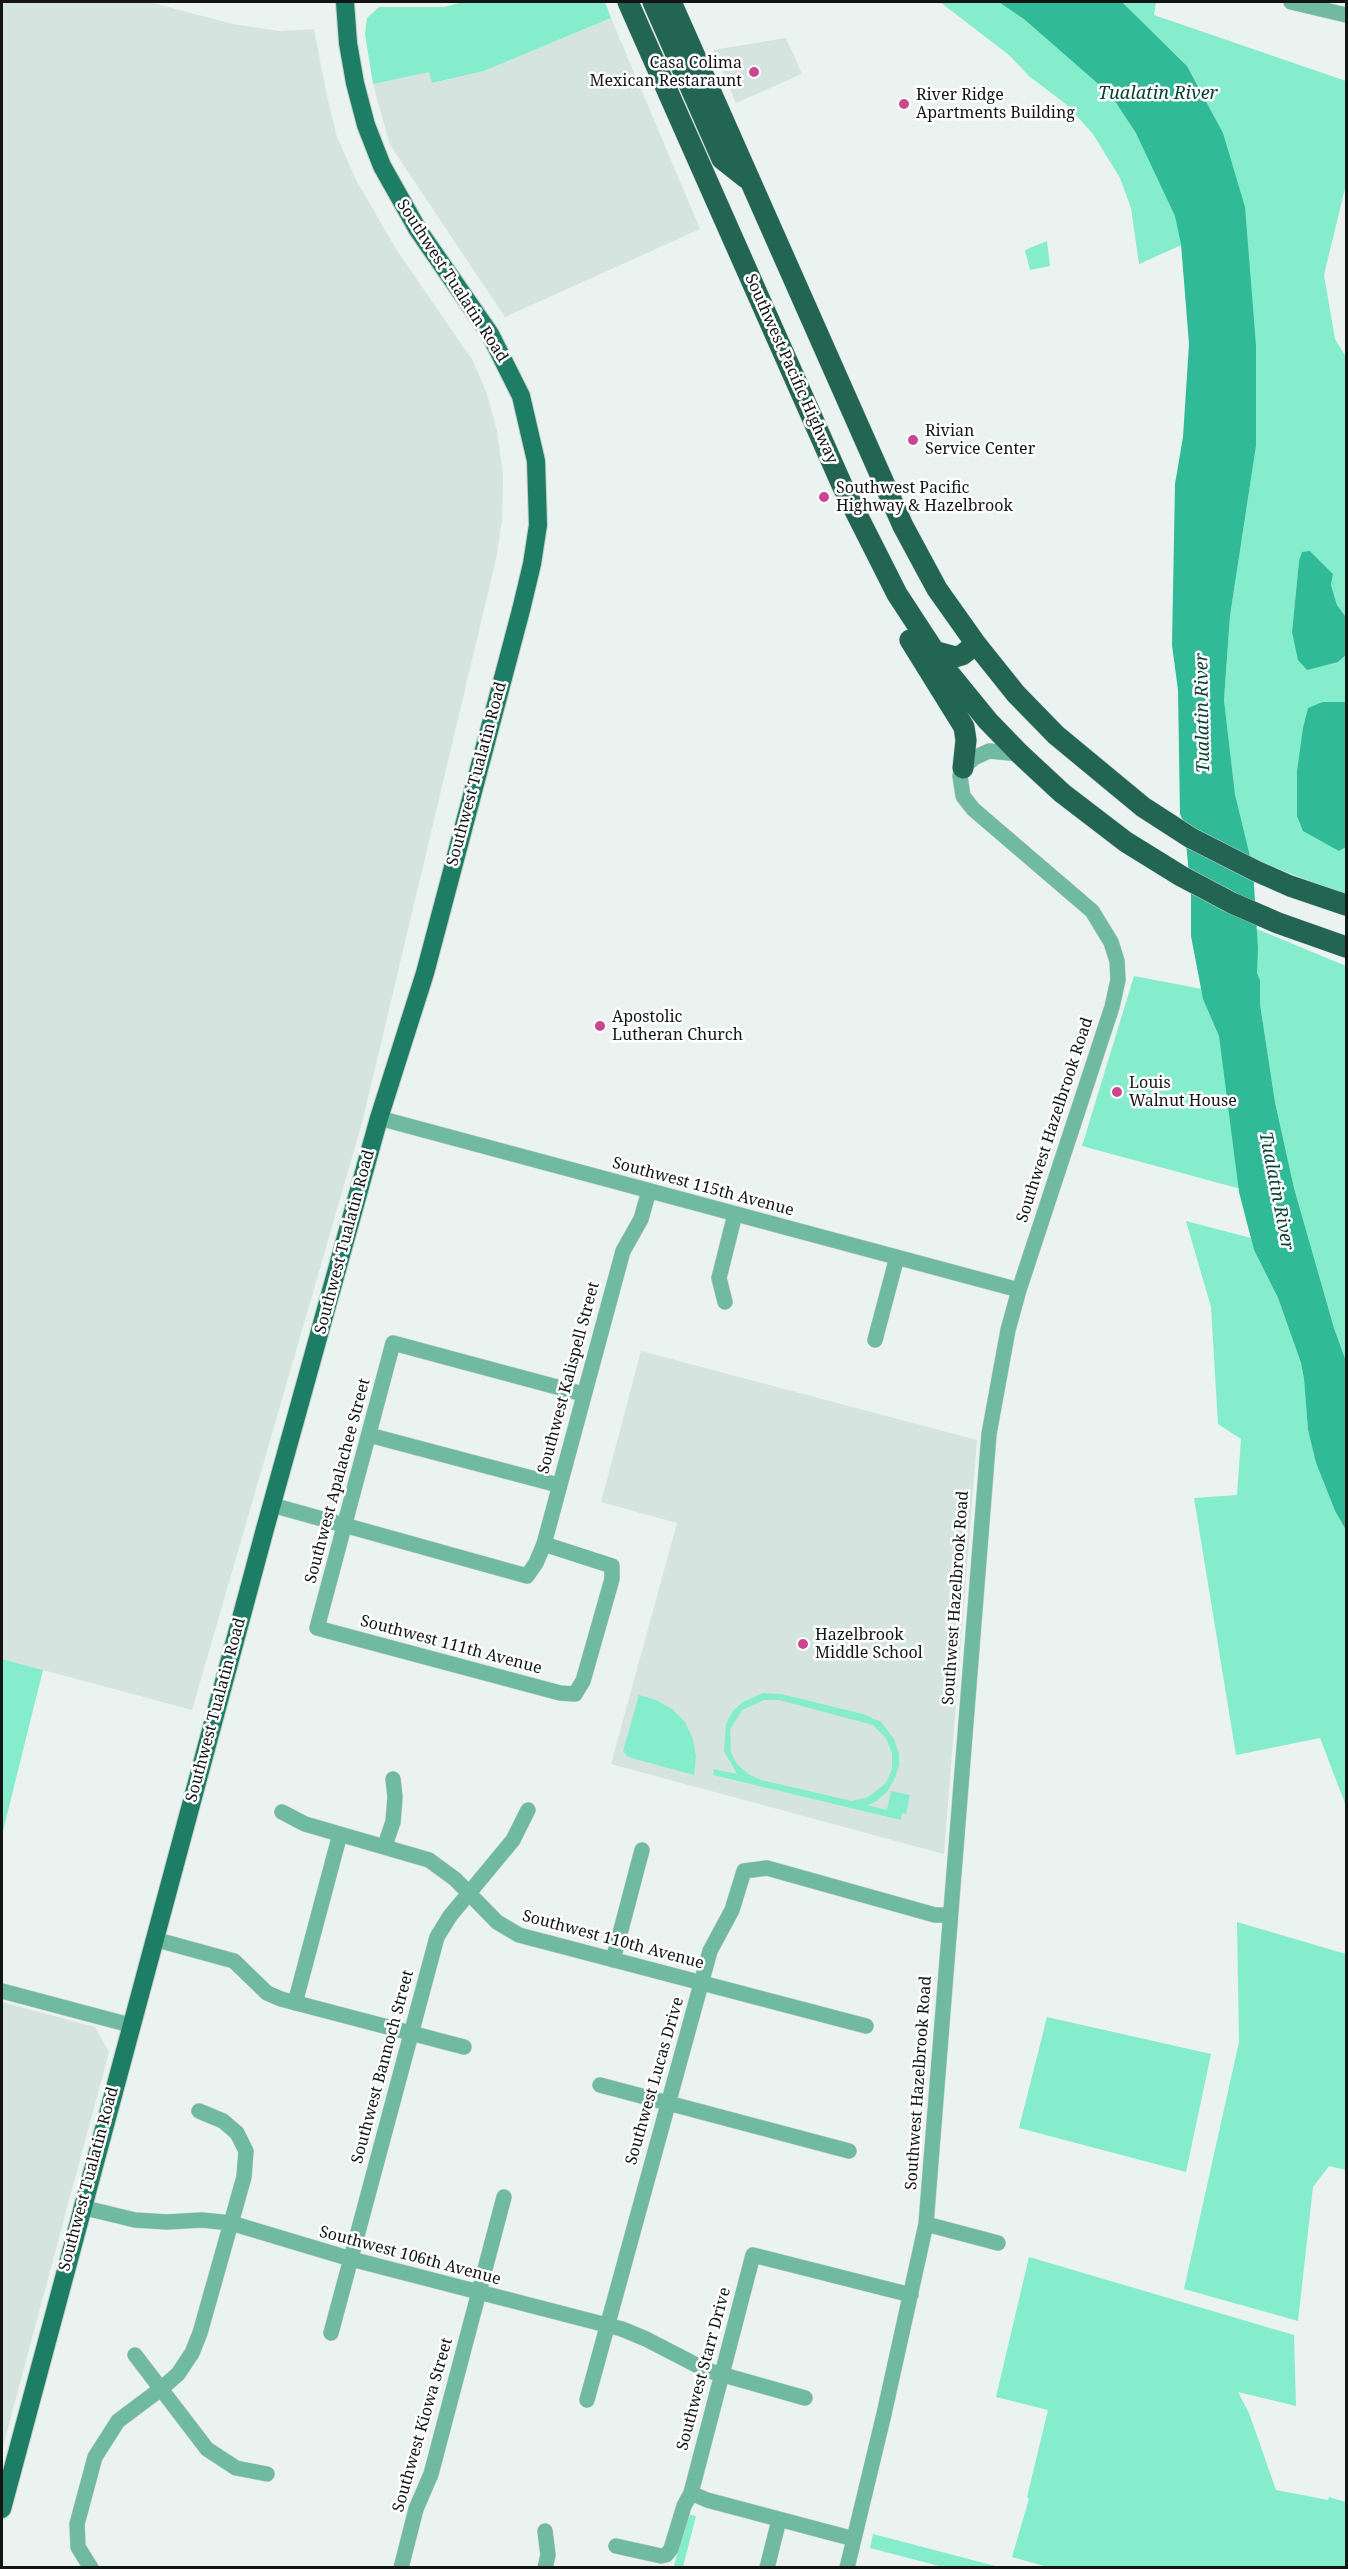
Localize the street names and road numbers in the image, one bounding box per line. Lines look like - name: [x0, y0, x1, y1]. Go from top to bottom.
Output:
- street label: Southwest Tualatin Road: [392, 196, 512, 366]
- street label: Southwest Pacific Highway: [740, 271, 842, 467]
- street label: Southwest Tualatin Road: [443, 680, 511, 868]
- street label: Southwest Hazelbrook Road: [1013, 1015, 1097, 1225]
- street label: Southwest Tualatin Road: [311, 1148, 379, 1336]
- street label: Southwest 115th Avenue: [610, 1153, 796, 1221]
- street label: Southwest Kalispell Street: [534, 1280, 604, 1476]
- street label: Southwest Apalachee Street: [301, 1376, 375, 1586]
- street label: Southwest Hazelbrook Road: [939, 1490, 973, 1706]
- street label: Southwest 111th Avenue: [358, 1611, 544, 1679]
- street label: Southwest Tualatin Road: [182, 1616, 250, 1804]
- street label: Southwest 110th Avenue: [520, 1906, 706, 1974]
- street label: Southwest Bannoch Street: [348, 1968, 418, 2166]
- street label: Southwest Hazelbrook Road: [902, 1975, 936, 2191]
- street label: Southwest Lucas Drive: [622, 1995, 688, 2167]
- street label: Southwest Tualatin Road: [55, 2085, 123, 2273]
- street label: Southwest 106th Avenue: [317, 2222, 503, 2290]
- street label: Southwest Starr Drive: [673, 2285, 735, 2453]
- street label: Southwest Kiowa Street: [389, 2336, 457, 2514]

